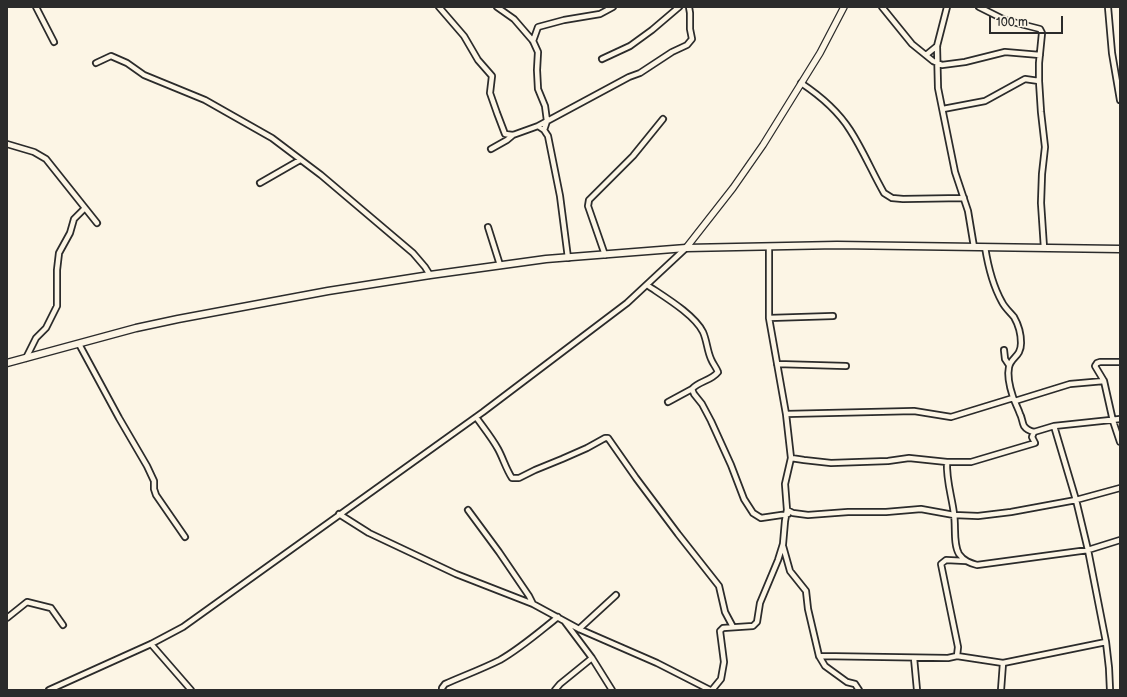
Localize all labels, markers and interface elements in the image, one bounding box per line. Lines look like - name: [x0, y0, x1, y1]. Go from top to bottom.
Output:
- scale bar: [991, 8, 1065, 34]
- text: 100 m: [996, 15, 1028, 30]

